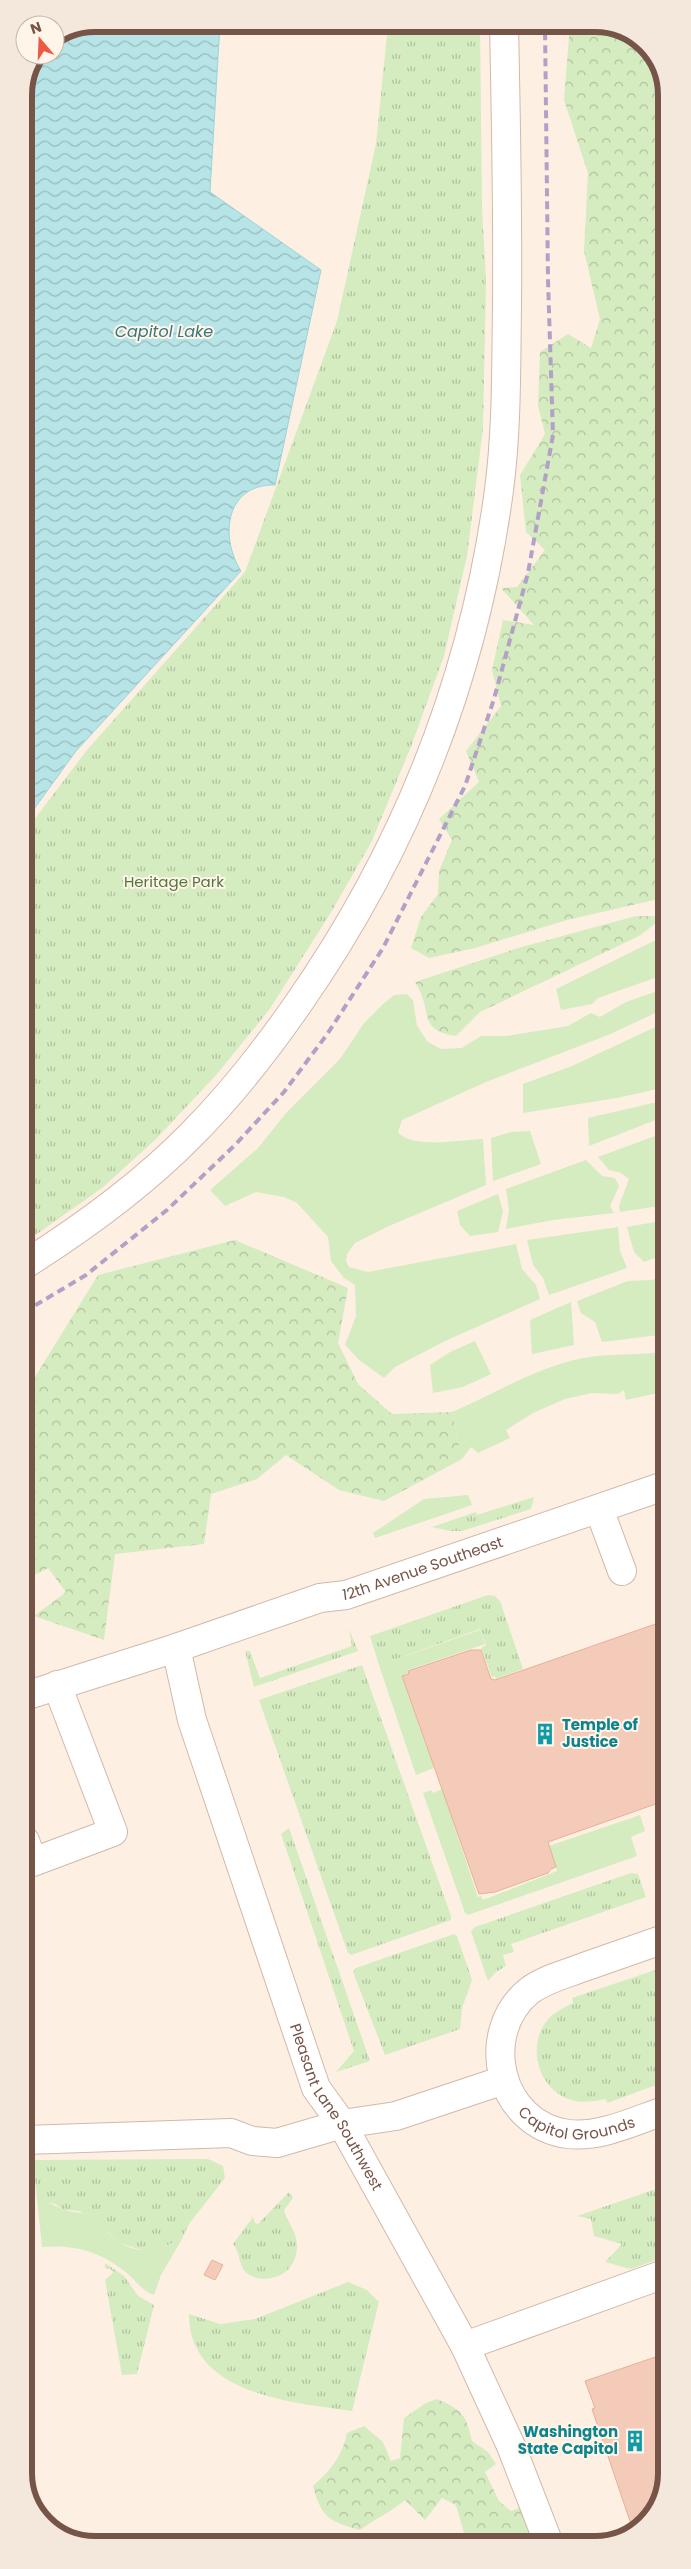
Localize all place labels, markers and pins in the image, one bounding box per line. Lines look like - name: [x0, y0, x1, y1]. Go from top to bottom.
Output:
- place label: Temple of Justice: [562, 1714, 639, 1752]
- building icon: Temple of Justice: [532, 1721, 558, 1747]
- place label: Washington State Capitol: [518, 2421, 618, 2459]
- building icon: Washington State Capitol: [622, 2428, 648, 2454]

